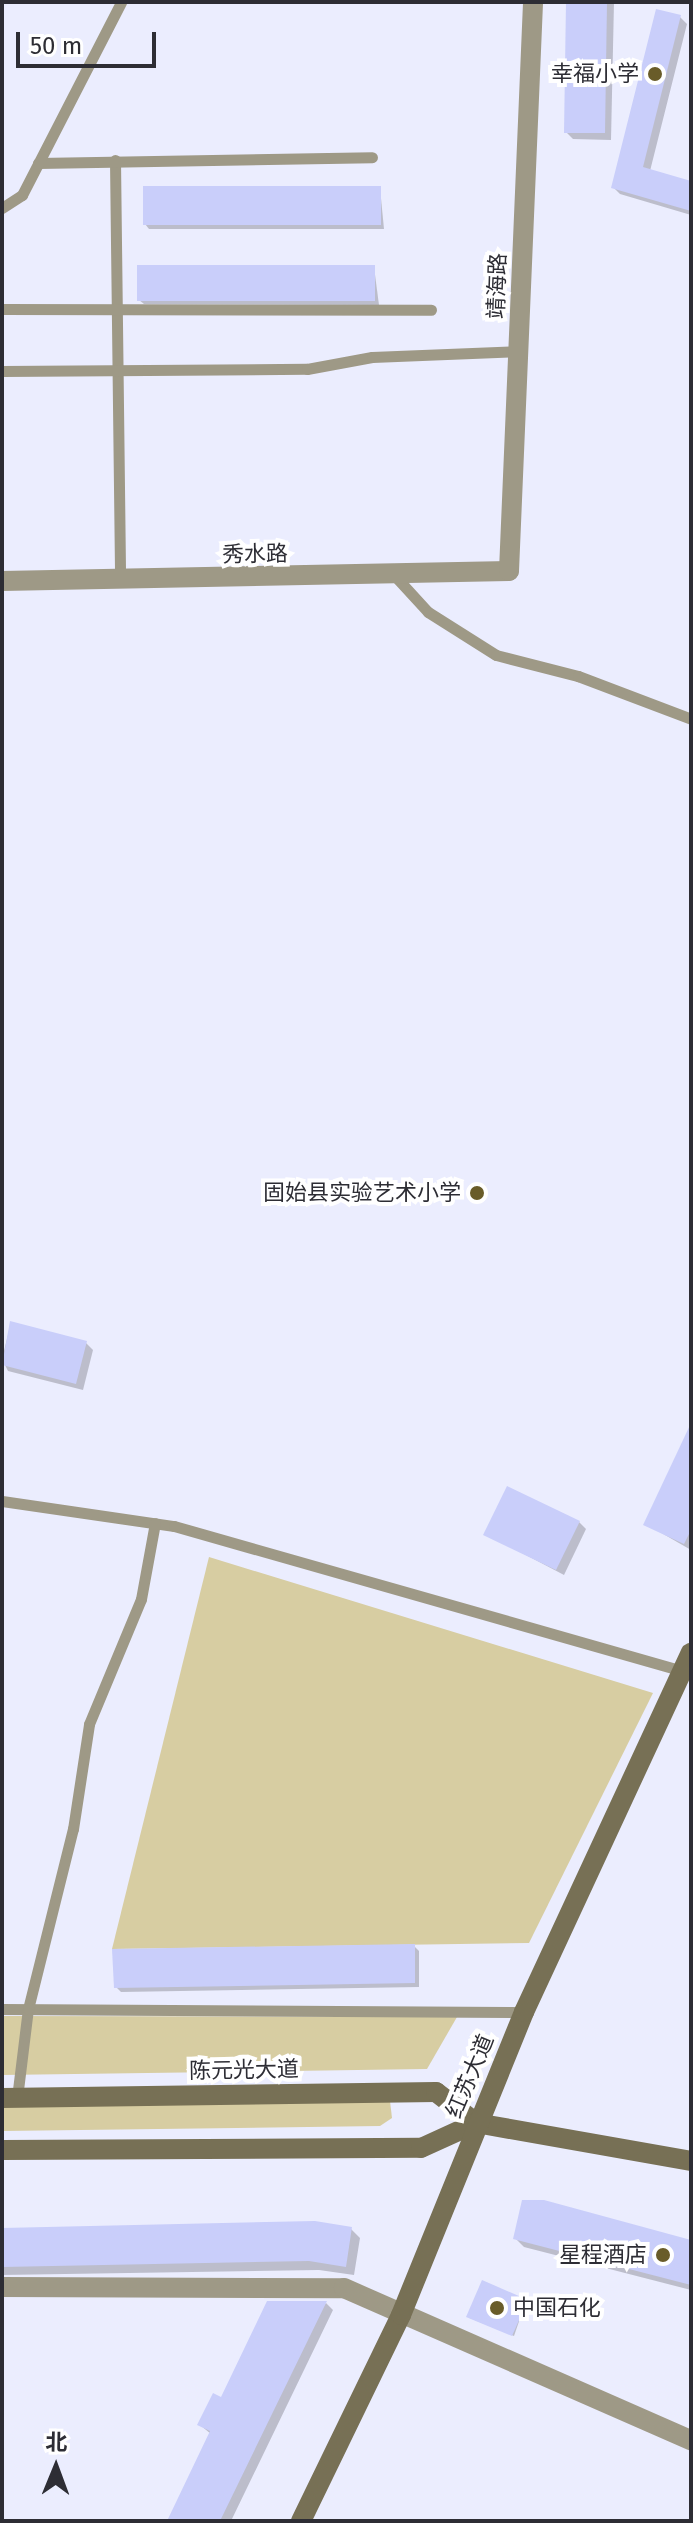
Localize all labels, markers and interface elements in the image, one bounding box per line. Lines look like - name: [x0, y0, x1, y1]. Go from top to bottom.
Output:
- scale bar: [20, 16, 160, 66]
- text: 50 m: [30, 32, 82, 60]
- place label: 幸福小学: [551, 61, 639, 87]
- marker: 幸福小学: [646, 65, 664, 83]
- street label: 靖海路: [483, 253, 511, 319]
- street label: 秀水路: [222, 540, 288, 568]
- place label: 固始县实验艺术小学: [263, 1180, 461, 1206]
- marker: 固始县实验艺术小学: [468, 1184, 486, 1202]
- street label: 红苏大道: [441, 2030, 499, 2122]
- street label: 陈元光大道: [189, 2056, 299, 2084]
- place label: 星程酒店: [559, 2242, 647, 2268]
- marker: 星程酒店: [654, 2246, 672, 2264]
- place label: 中国石化: [513, 2295, 601, 2321]
- marker: 中国石化: [488, 2299, 506, 2317]
- north arrow: [16, 2427, 96, 2507]
- text: 北: [45, 2429, 68, 2456]

